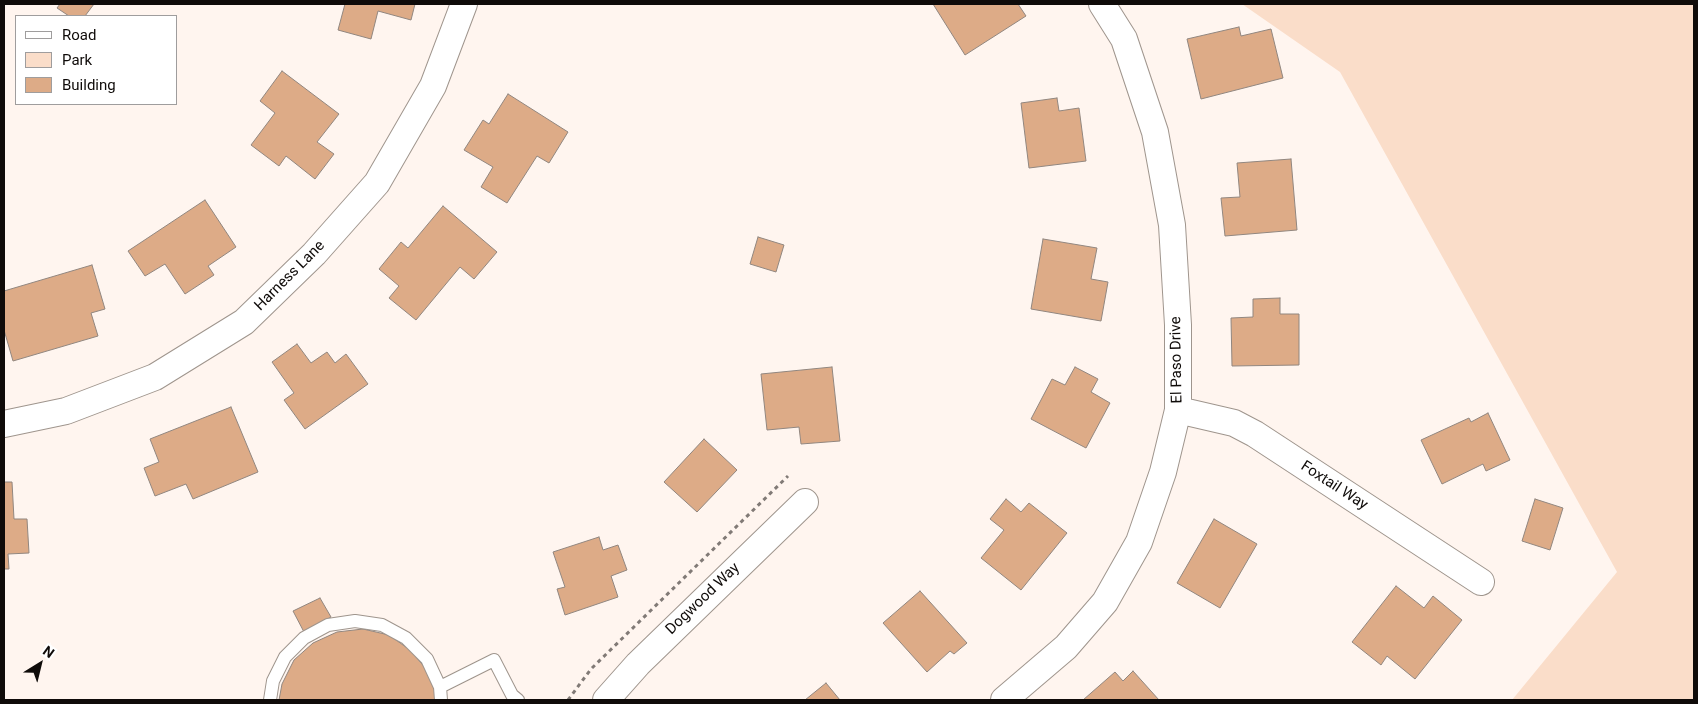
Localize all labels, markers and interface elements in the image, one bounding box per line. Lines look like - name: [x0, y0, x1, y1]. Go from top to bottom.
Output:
- legend: [15, 15, 178, 105]
- text: Road: [62, 26, 96, 44]
- text: Park: [62, 51, 92, 69]
- text: Building: [62, 76, 116, 94]
- street label: Harness Lane: [251, 237, 329, 315]
- street label: El Paso Drive: [1167, 316, 1187, 404]
- street label: Foxtail Way: [1297, 458, 1371, 514]
- street label: Dogwood Way: [662, 559, 744, 639]
- north arrow: [15, 639, 65, 689]
- text: N: [40, 642, 58, 661]

